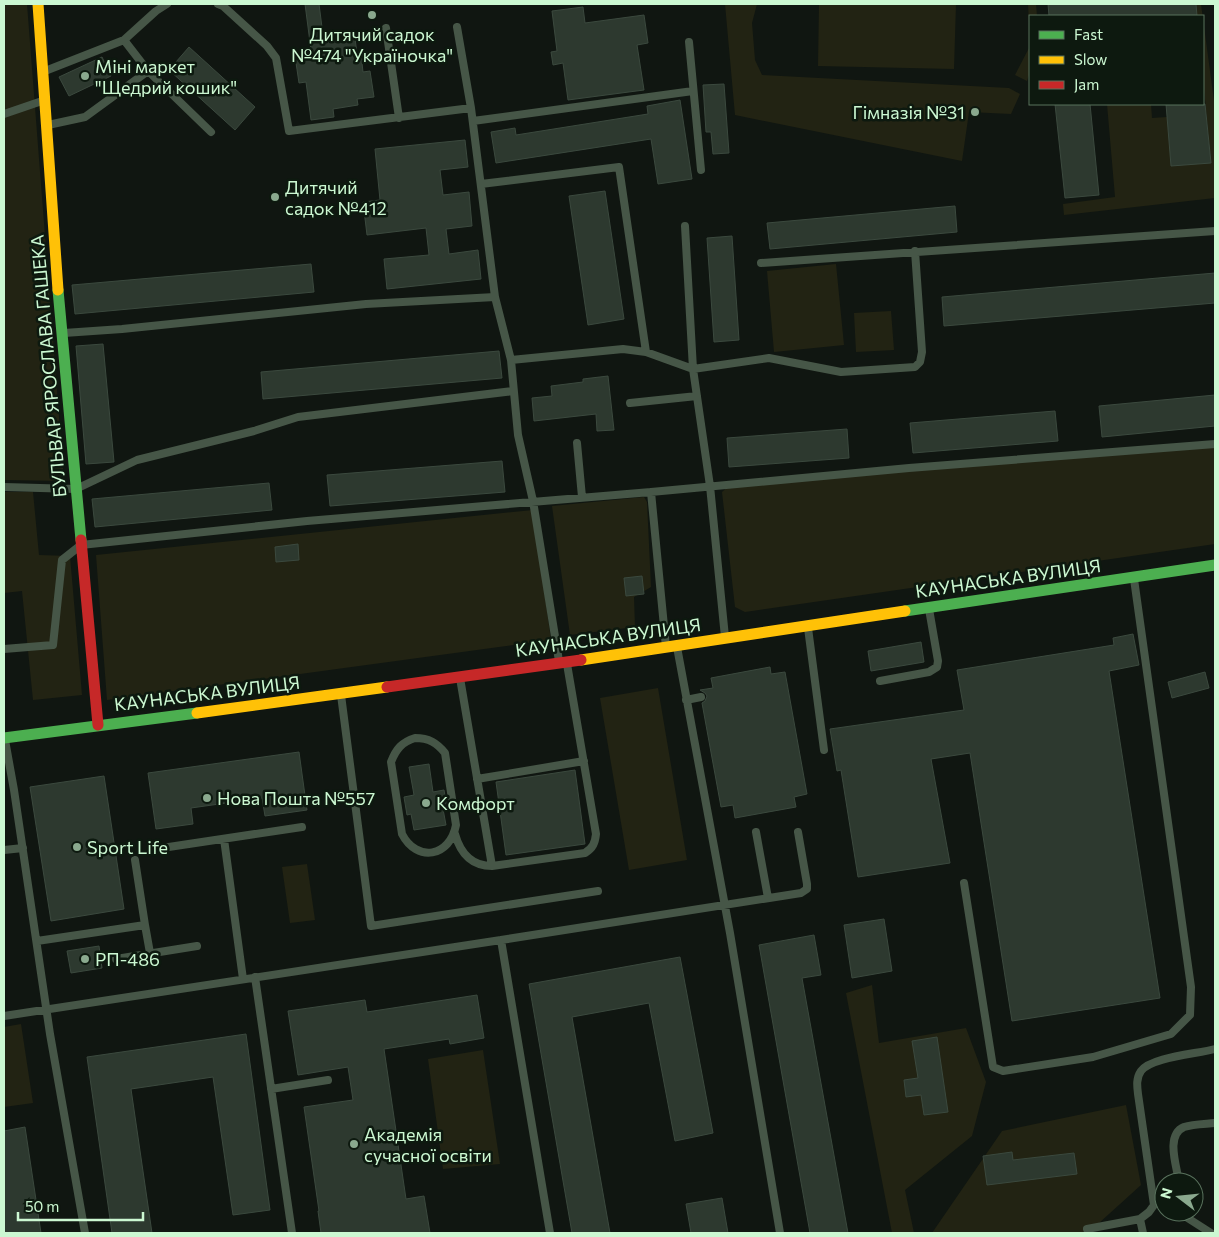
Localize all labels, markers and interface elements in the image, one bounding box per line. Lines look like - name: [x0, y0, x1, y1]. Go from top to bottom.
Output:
- marker: Дитячий садок №474 "Україночка": [366, 9, 378, 21]
- legend: [1029, 15, 1204, 105]
- place label: Дитячий садок №474 "Україночка": [291, 23, 453, 66]
- text: Fast: [1074, 25, 1103, 43]
- text: Slow: [1074, 50, 1107, 68]
- place label: Міні маркет "Щедрий кошик": [95, 55, 237, 98]
- marker: Міні маркет "Щедрий кошик": [79, 70, 91, 82]
- text: Jam: [1074, 75, 1099, 93]
- place label: Гімназія №31: [852, 101, 965, 123]
- marker: Гімназія №31: [969, 106, 981, 118]
- place label: Дитячий садок №412: [285, 176, 387, 219]
- marker: Дитячий садок №412: [269, 191, 281, 203]
- street label: БУЛЬВАР ЯРОСЛАВА ГАШЕКА: [26, 234, 70, 498]
- street label: КАУНАСЬКА ВУЛИЦЯ: [914, 554, 1102, 602]
- street label: КАУНАСЬКА ВУЛИЦЯ: [514, 613, 702, 661]
- street label: КАУНАСЬКА ВУЛИЦЯ: [113, 671, 301, 715]
- place label: Нова Пошта №557: [217, 787, 375, 809]
- marker: Нова Пошта №557: [201, 792, 213, 804]
- place label: Комфорт: [436, 792, 515, 814]
- marker: Комфорт: [420, 797, 432, 809]
- place label: Sport Life: [87, 836, 168, 858]
- marker: Sport Life: [71, 841, 83, 853]
- place label: РП-486: [95, 948, 160, 970]
- marker: РП-486: [79, 953, 91, 965]
- place label: Академія сучасної освіти: [364, 1123, 492, 1166]
- marker: Академія сучасної освіти: [348, 1138, 360, 1150]
- north arrow: [1154, 1172, 1204, 1222]
- text: N: [1156, 1186, 1176, 1201]
- scale bar: [18, 1190, 142, 1222]
- text: 50 m: [25, 1197, 59, 1215]

